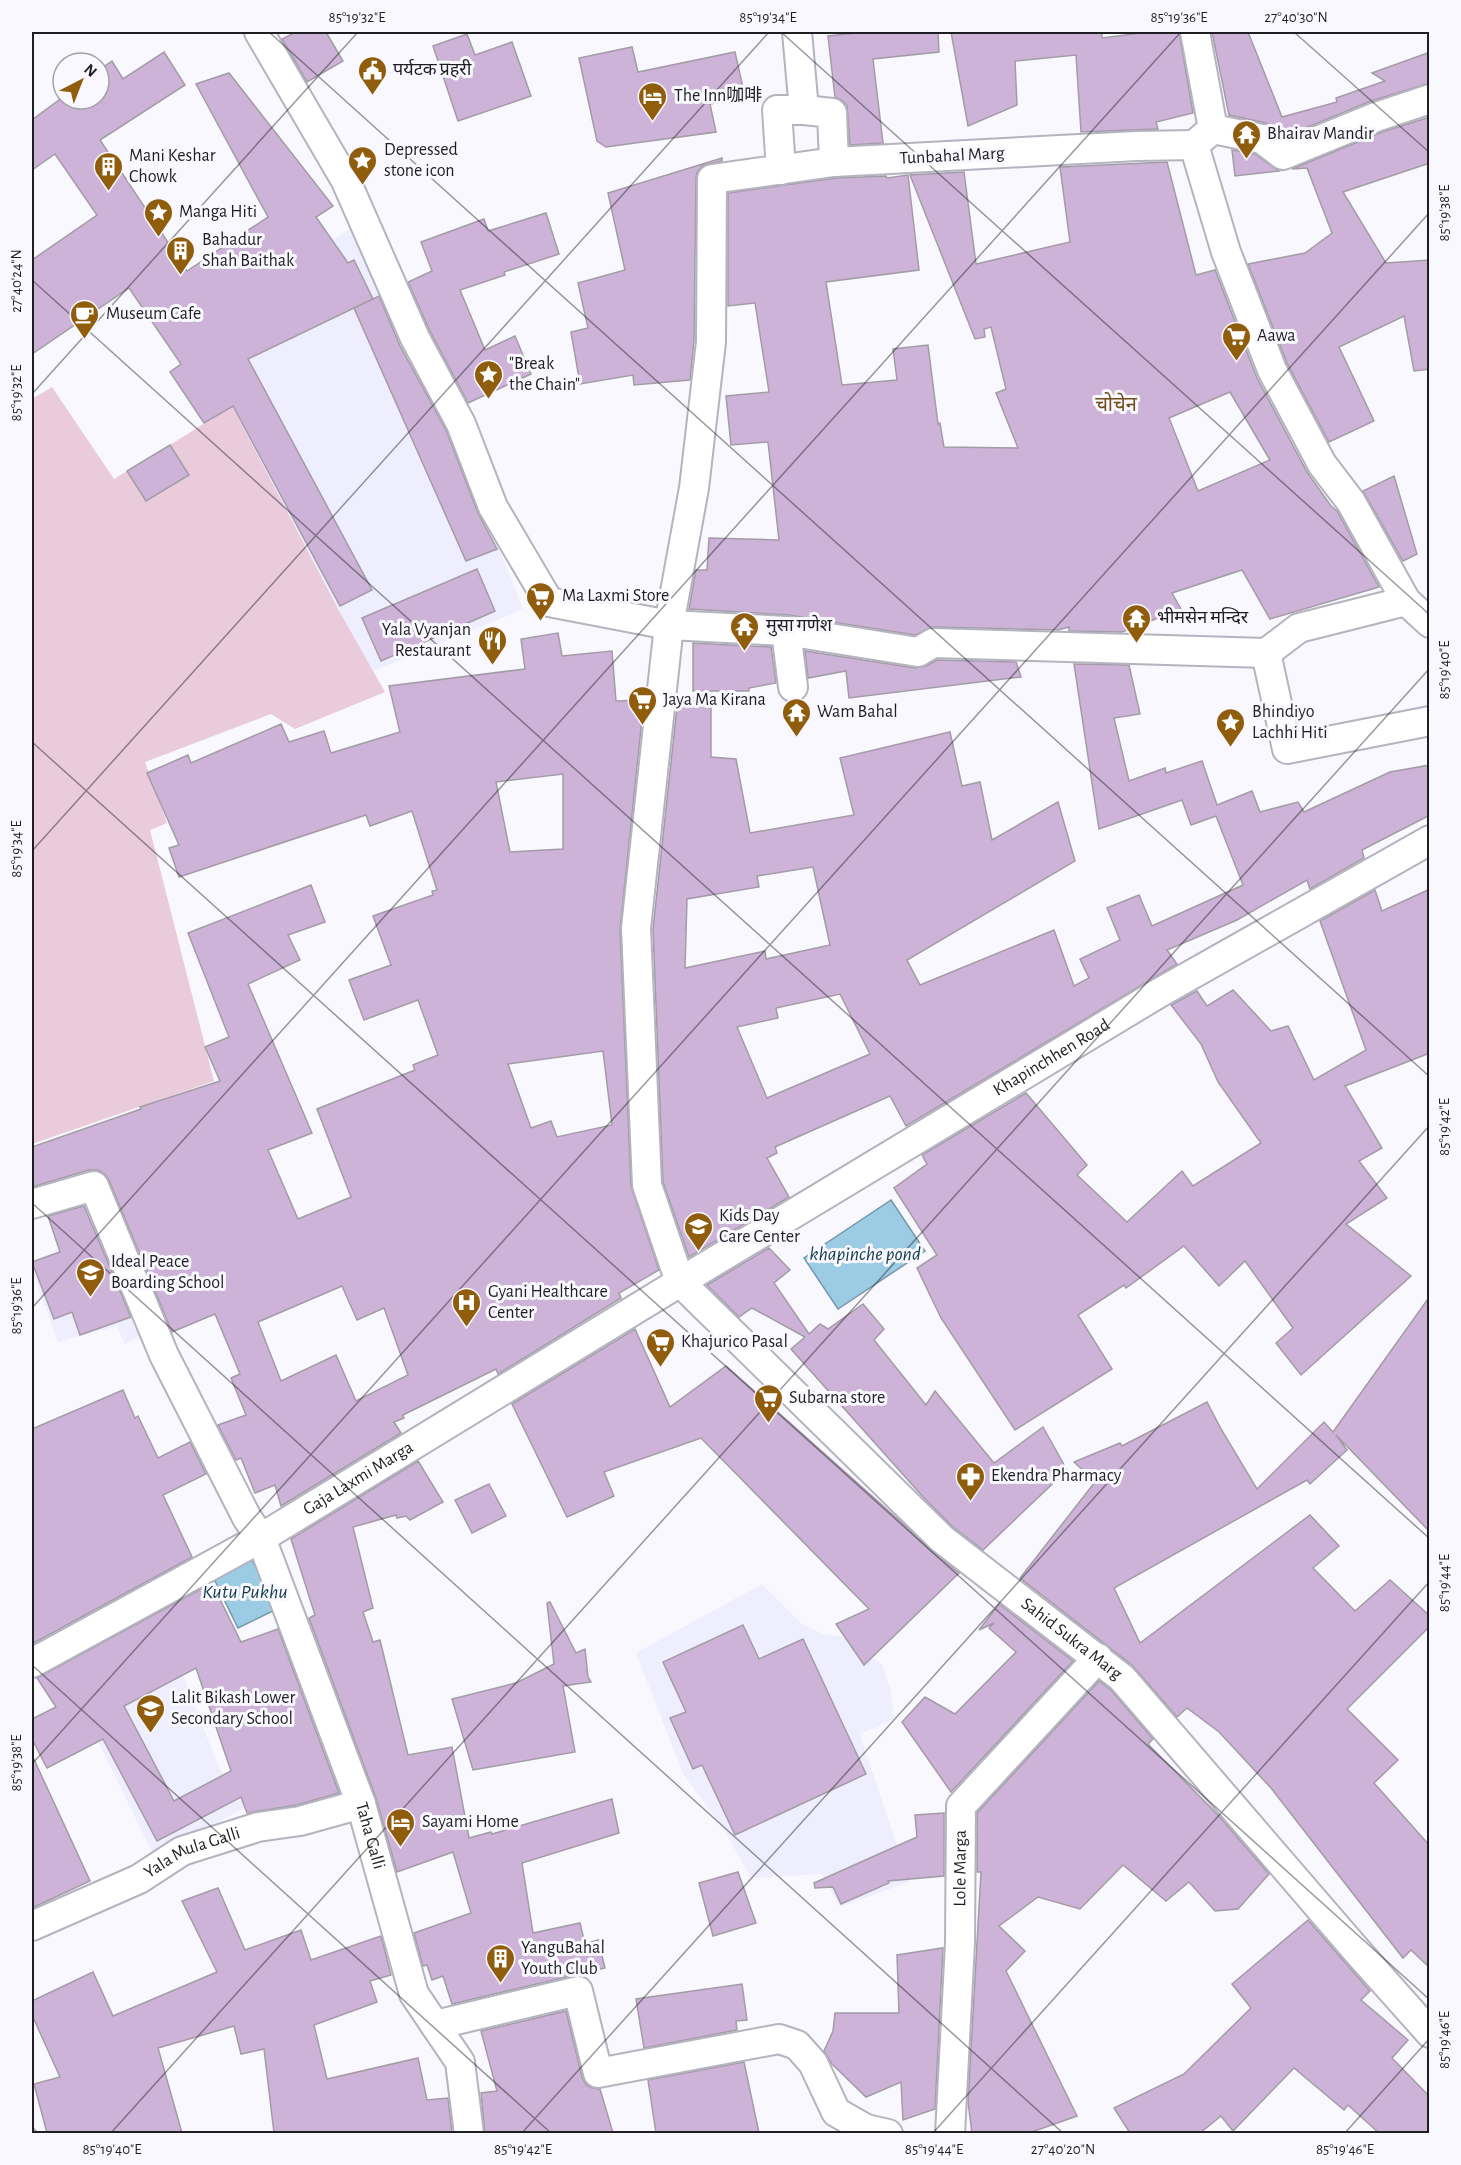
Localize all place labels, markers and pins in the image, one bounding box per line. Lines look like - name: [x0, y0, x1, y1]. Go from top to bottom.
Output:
- public building icon: पर्यटक प्रहरी: [356, 54, 388, 96]
- place label: पर्यटक प्रहरी: [393, 58, 472, 79]
- hotel icon: The Inn咖啡: [637, 80, 669, 122]
- place label: The Inn咖啡: [674, 85, 762, 105]
- temple icon: Bhairav Mandir: [1230, 118, 1262, 160]
- place label: Bhairav Mandir: [1267, 125, 1374, 143]
- place label: Depressed stone icon: [384, 141, 458, 180]
- place icon: Depressed stone icon: [347, 144, 379, 186]
- place label: Mani Keshar Chowk: [129, 147, 216, 186]
- building icon: Mani Keshar Chowk: [92, 150, 124, 192]
- place icon: Manga Hiti: [142, 196, 174, 238]
- place label: Manga Hiti: [179, 203, 257, 221]
- place label: Bahadur Shah Baithak: [202, 231, 295, 270]
- building icon: Bahadur Shah Baithak: [165, 234, 197, 276]
- cafe icon: Museum Cafe: [69, 298, 101, 340]
- place label: Museum Cafe: [106, 305, 201, 323]
- supermarket icon: Aawa: [1220, 320, 1252, 362]
- place label: Aawa: [1257, 327, 1296, 345]
- place label: "Break the Chain": [509, 355, 580, 394]
- place icon: "Break the Chain": [472, 358, 504, 400]
- supermarket icon: Ma Laxmi Store: [525, 580, 557, 622]
- place label: Ma Laxmi Store: [562, 587, 669, 605]
- temple icon: भीमसेन मन्दिर: [1120, 602, 1152, 644]
- place label: भीमसेन मन्दिर: [1157, 606, 1249, 627]
- temple icon: मुसा गणेश: [729, 610, 761, 652]
- place label: मुसा गणेश: [766, 614, 833, 637]
- place label: Yala Vyanjan Restaurant: [382, 621, 471, 660]
- restaurant icon: Yala Vyanjan Restaurant: [476, 624, 508, 666]
- supermarket icon: Jaya Ma Kirana: [626, 684, 658, 726]
- place label: Jaya Ma Kirana: [663, 691, 766, 709]
- temple icon: Wam Bahal: [780, 696, 812, 738]
- place label: Wam Bahal: [817, 703, 898, 721]
- place label: Bhindiyo Lachhi Hiti: [1252, 703, 1328, 742]
- place icon: Bhindiyo Lachhi Hiti: [1215, 706, 1247, 748]
- place label: Kids Day Care Center: [719, 1207, 800, 1246]
- school or university icon: Kids Day Care Center: [682, 1210, 714, 1252]
- place label: Ideal Peace Boarding School: [111, 1253, 225, 1292]
- school or university icon: Ideal Peace Boarding School: [74, 1256, 106, 1298]
- place label: Gyani Healthcare Center: [488, 1283, 608, 1322]
- hospital icon: Gyani Healthcare Center: [451, 1286, 483, 1328]
- supermarket icon: Khajurico Pasal: [644, 1326, 676, 1368]
- place label: Khajurico Pasal: [681, 1333, 788, 1351]
- supermarket icon: Subarna store: [752, 1382, 784, 1424]
- place label: Subarna store: [789, 1389, 885, 1407]
- pharmacy icon: Ekendra Pharmacy: [954, 1460, 986, 1502]
- place label: Ekendra Pharmacy: [991, 1467, 1122, 1485]
- place label: Lalit Bikash Lower Secondary School: [171, 1689, 295, 1728]
- school or university icon: Lalit Bikash Lower Secondary School: [134, 1692, 166, 1734]
- hotel icon: Sayami Home: [385, 1806, 417, 1848]
- place label: Sayami Home: [422, 1813, 519, 1831]
- place label: YanguBahal Youth Club: [521, 1939, 605, 1978]
- building icon: YanguBahal Youth Club: [484, 1942, 516, 1984]

